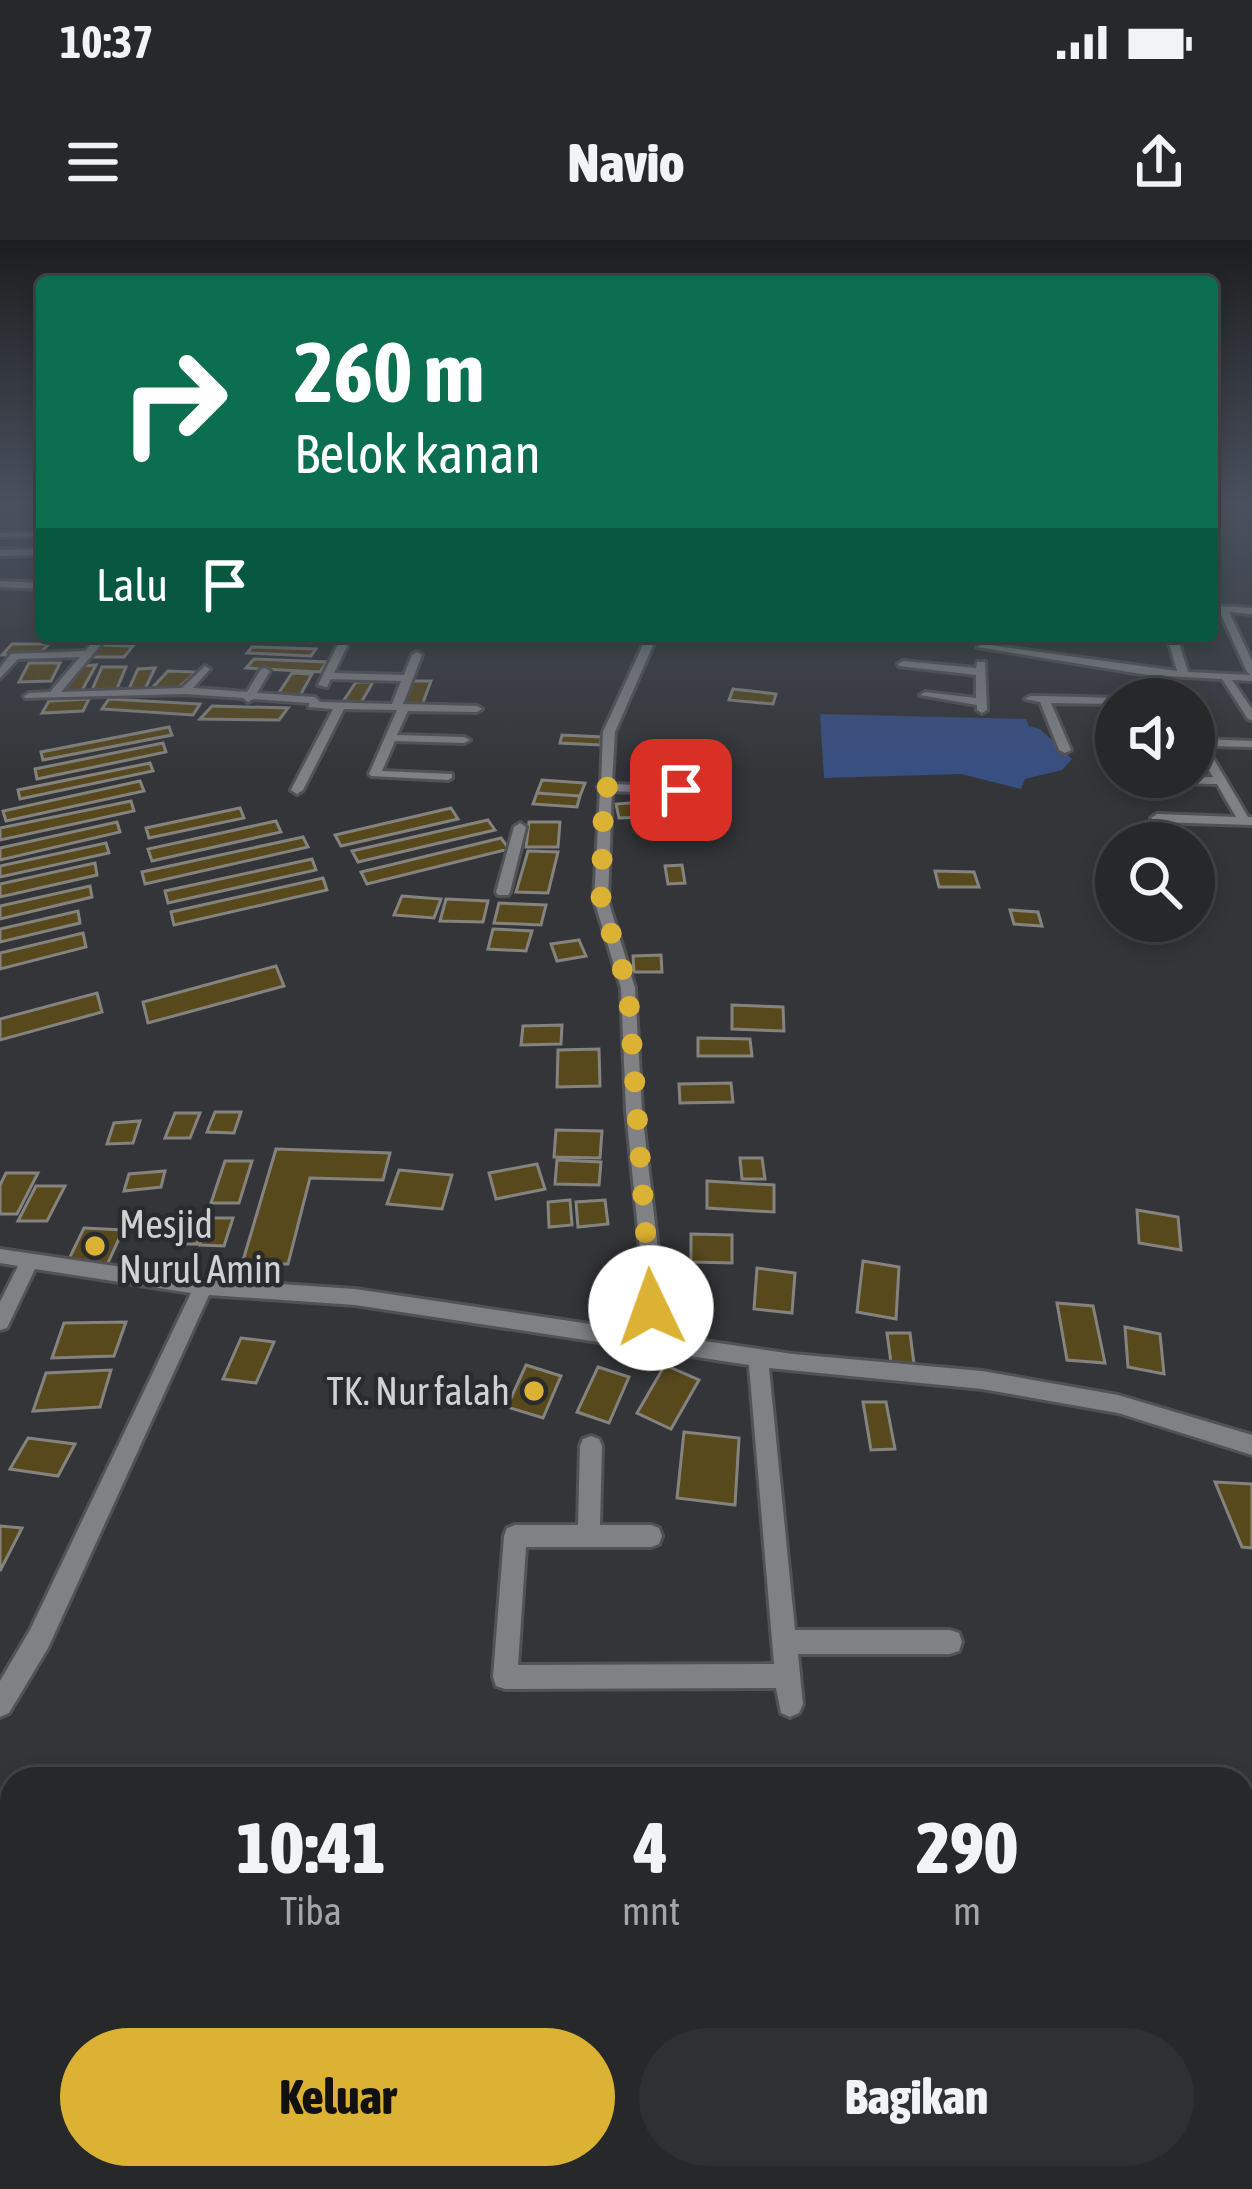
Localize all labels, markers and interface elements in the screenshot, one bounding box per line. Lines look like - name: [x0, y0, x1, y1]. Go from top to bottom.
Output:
- text: 10:37: [60, 16, 154, 68]
- icon: menu: [60, 129, 126, 195]
- icon: share: [1126, 129, 1192, 195]
- text: Navio: [567, 132, 685, 193]
- icon: right: [96, 324, 252, 480]
- text: 260 m: [294, 324, 484, 420]
- text: Belok kanan: [294, 423, 541, 484]
- icon: arrive: [192, 552, 258, 618]
- text: Lalu: [96, 559, 168, 611]
- map controls: [1095, 678, 1215, 942]
- button: sound: [1095, 678, 1215, 798]
- pin: [630, 739, 732, 841]
- icon: arrive: [648, 757, 714, 823]
- button: search: [1095, 822, 1215, 942]
- place label: Mesjid Nurul Amin: [119, 1202, 282, 1291]
- marker: Mesjid Nurul Amin: [82, 1233, 108, 1259]
- position arrow: [588, 1245, 714, 1371]
- place label: TK. Nur falah: [327, 1369, 510, 1413]
- marker: TK. Nur falah: [521, 1378, 547, 1404]
- text: 10:41: [236, 1806, 386, 1888]
- text: 4: [634, 1806, 668, 1888]
- text: 290: [916, 1806, 1018, 1888]
- text: Tiba: [280, 1889, 342, 1933]
- text: mnt: [622, 1889, 680, 1933]
- text: m: [953, 1889, 981, 1933]
- button: Keluar: [60, 2028, 615, 2166]
- button: Bagikan: [639, 2028, 1194, 2166]

